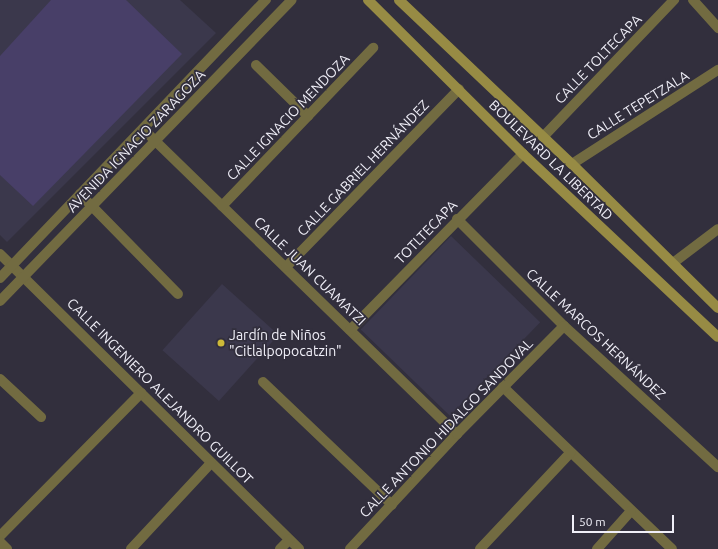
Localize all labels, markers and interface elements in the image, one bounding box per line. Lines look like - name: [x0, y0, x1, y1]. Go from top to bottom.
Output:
- street label: CALLE TOLTECAPA: [551, 11, 645, 107]
- street label: CALLE IGNACIO MENDOZA: [223, 50, 353, 184]
- street label: AVENIDA IGNACIO ZARAGOZA: [63, 66, 209, 216]
- street label: CALLE TEPETZALA: [584, 67, 692, 143]
- street label: CALLE GABRIEL HERNÁNDEZ: [294, 97, 432, 239]
- street label: BOULEVARD LA LIBERTAD: [486, 97, 616, 223]
- street label: TOTLTECAPA: [391, 197, 461, 267]
- street label: CALLE JUAN CUAMATZI: [251, 213, 369, 329]
- street label: CALLE MARCOS HERNÁNDEZ: [523, 265, 669, 403]
- street label: CALLE INGENIERO ALEJANDRO GUILLOT: [64, 295, 256, 487]
- place label: Jardín de Niños "Citlalpopocatzin": [229, 327, 342, 360]
- street label: CALLE ANTONIO HIDALGO SANDOVAL: [356, 335, 536, 521]
- marker: Jardín de Niños "Citlalpopocatzin": [216, 338, 226, 348]
- scale bar: [574, 507, 676, 533]
- text: 50 m: [579, 515, 606, 528]

